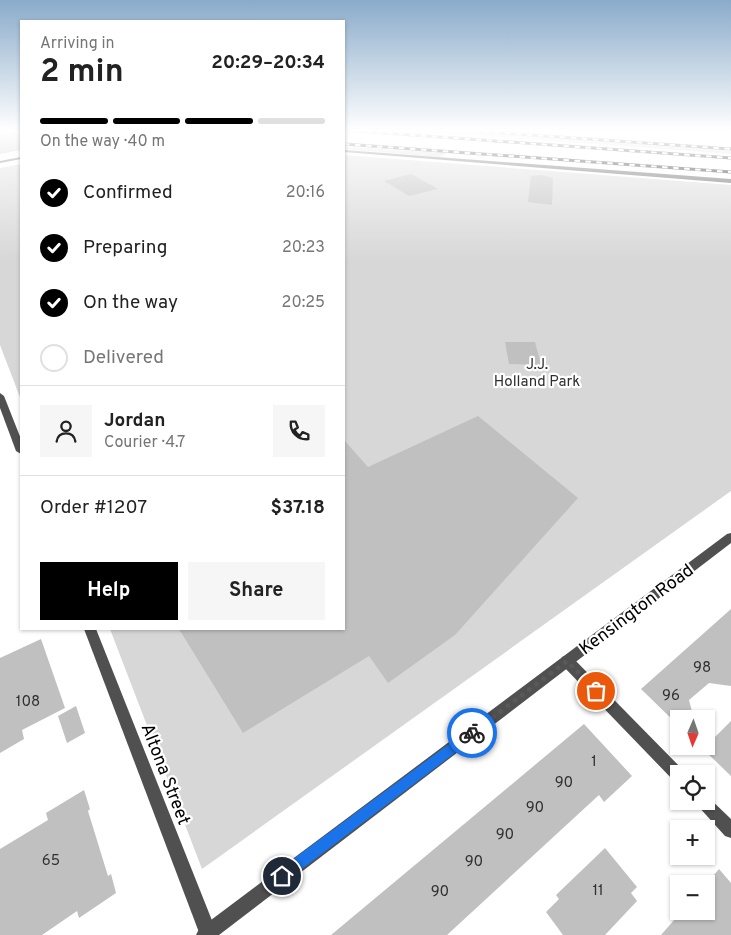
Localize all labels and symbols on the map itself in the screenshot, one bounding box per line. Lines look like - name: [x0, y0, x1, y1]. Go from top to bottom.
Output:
- park label: J.J. Holland Park: [494, 356, 580, 392]
- street label: Kensington Road: [575, 560, 699, 661]
- house number: 98: [693, 659, 711, 678]
- pin: [575, 670, 617, 712]
- house number: 96: [662, 687, 680, 706]
- house number: 108: [16, 693, 40, 712]
- courier: [447, 708, 497, 758]
- north arrow: [670, 710, 715, 755]
- street label: Altona Street: [135, 720, 195, 829]
- house number: 1: [591, 753, 597, 772]
- house number: 90: [555, 774, 573, 793]
- house number: 90: [526, 799, 544, 818]
- house number: 90: [496, 826, 514, 845]
- house number: 65: [42, 852, 60, 871]
- house number: 90: [465, 853, 483, 872]
- pin: [261, 855, 303, 897]
- house number: 11: [592, 882, 604, 901]
- house number: 90: [431, 883, 449, 902]

